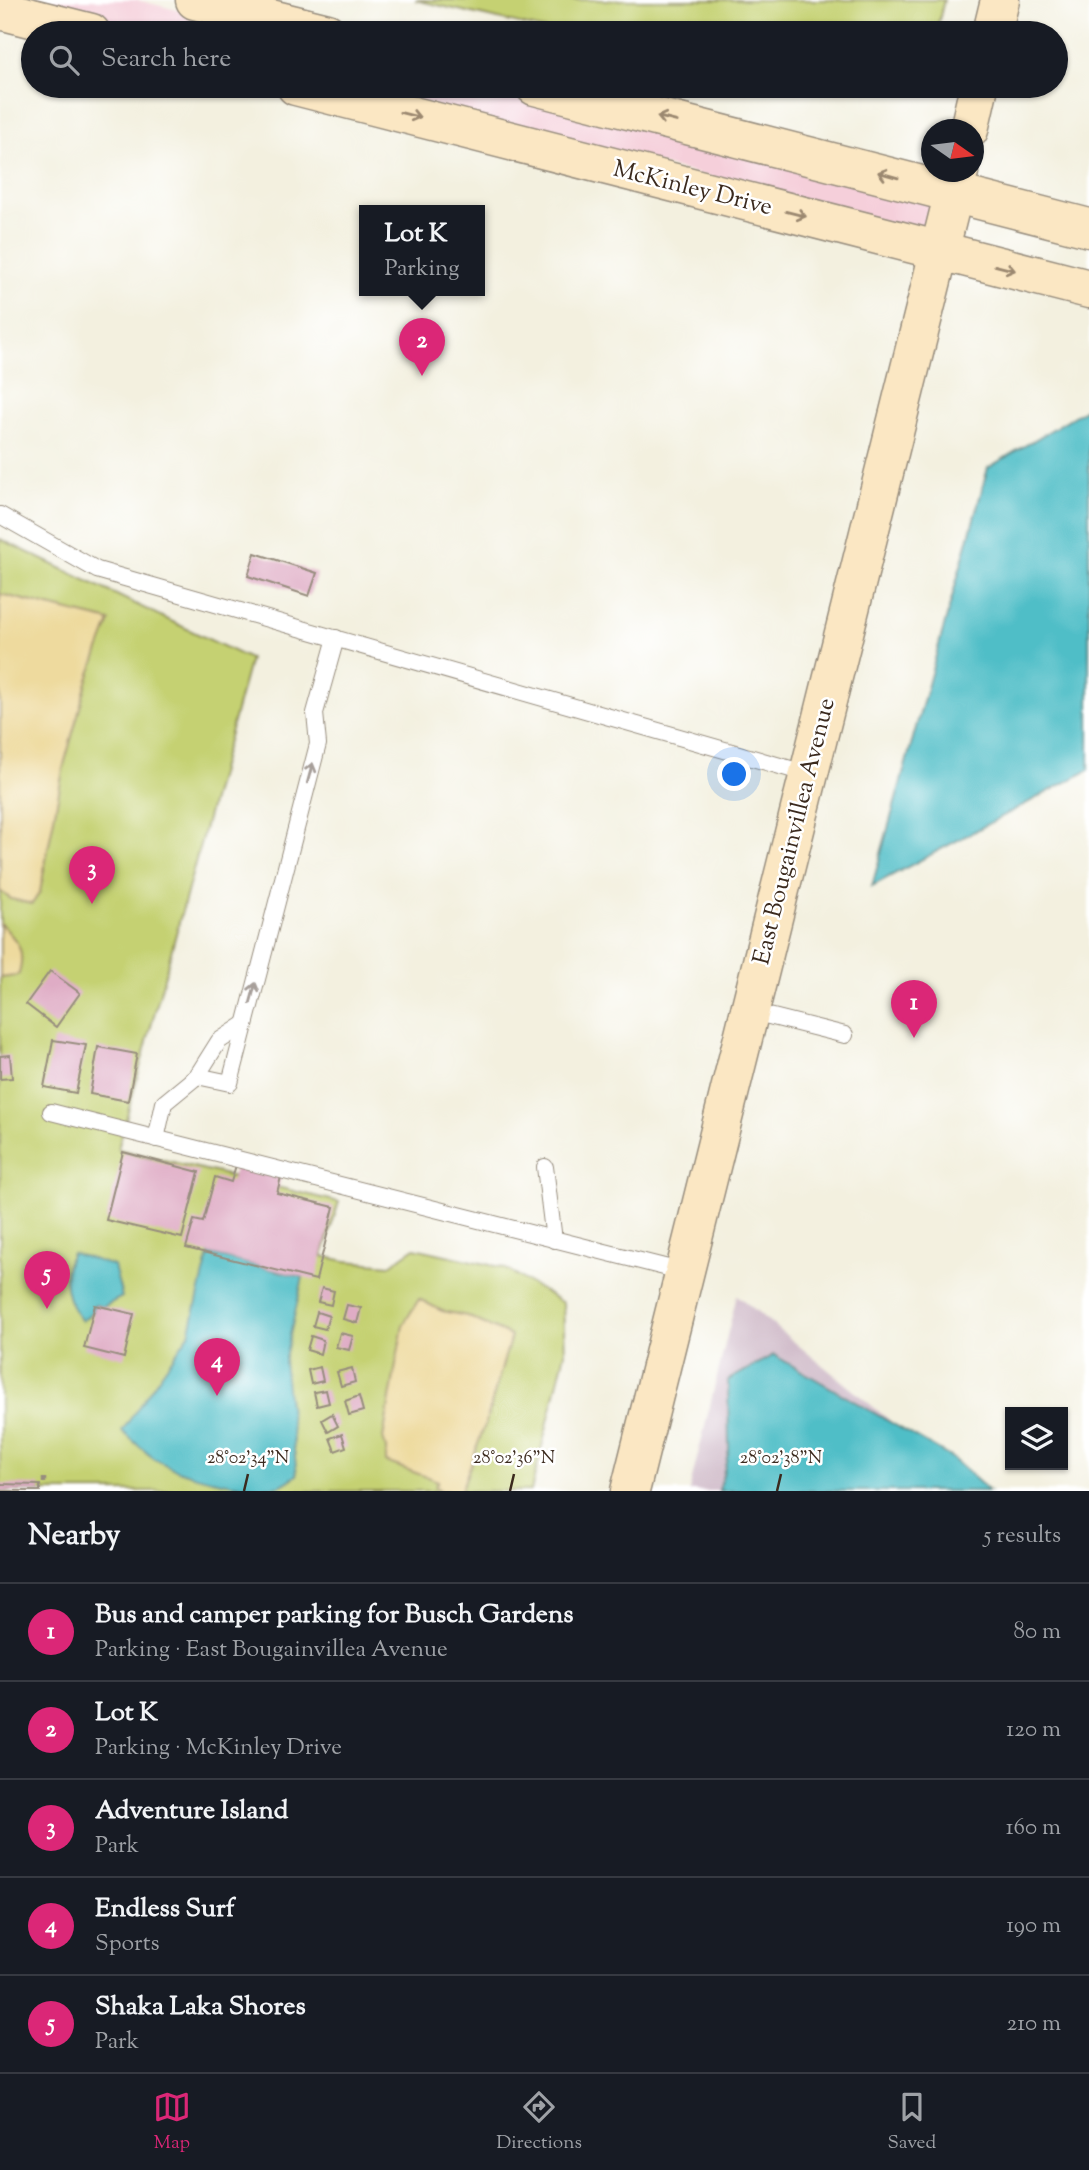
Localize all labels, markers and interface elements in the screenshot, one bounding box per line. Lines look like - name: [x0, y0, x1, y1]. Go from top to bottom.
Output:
- search box: [21, 21, 1068, 98]
- icon: search: [45, 41, 83, 79]
- text: Search here: [101, 41, 231, 78]
- one-way arrow: [398, 109, 421, 122]
- one-way arrow: [656, 112, 679, 125]
- north arrow: [921, 119, 984, 182]
- street label: McKinley Drive: [609, 153, 776, 225]
- one-way arrow: [877, 168, 899, 181]
- popup: [359, 205, 485, 296]
- one-way arrow: [785, 208, 807, 221]
- text: Lot K: [384, 216, 447, 253]
- text: Parking: [384, 253, 460, 286]
- one-way arrow: [993, 262, 1016, 275]
- pin: 2: [399, 318, 445, 376]
- street label: East Bougainvillea Avenue: [745, 695, 845, 968]
- your location: [717, 757, 751, 791]
- one-way arrow: [304, 762, 317, 785]
- pin: 3: [69, 846, 115, 904]
- pin: 1: [891, 980, 937, 1038]
- one-way arrow: [247, 982, 260, 1005]
- pin: 5: [24, 1251, 70, 1309]
- pin: 4: [194, 1338, 240, 1396]
- map controls: [1005, 1407, 1068, 1470]
- button: layers: [1005, 1407, 1068, 1470]
- text: 28°02'34"N: [207, 1446, 289, 1472]
- text: 28°02'36"N: [473, 1446, 555, 1472]
- text: 28°02'38"N: [740, 1446, 822, 1472]
- text: Nearby: [28, 1515, 120, 1558]
- text: 5 results: [984, 1520, 1061, 1553]
- text: Bus and camper parking for Busch Gardens: [95, 1597, 574, 1634]
- text: 1: [47, 1616, 55, 1649]
- text: 80 m: [1013, 1616, 1061, 1649]
- text: Parking · East Bougainvillea Avenue: [95, 1634, 448, 1667]
- text: Lot K: [95, 1695, 158, 1732]
- text: 2: [46, 1714, 56, 1747]
- text: 120 m: [1006, 1714, 1061, 1747]
- text: Parking · McKinley Drive: [95, 1732, 342, 1765]
- text: Adventure Island: [95, 1793, 288, 1830]
- text: 3: [46, 1812, 56, 1845]
- text: 160 m: [1006, 1812, 1061, 1845]
- text: Park: [95, 1830, 139, 1863]
- text: Endless Surf: [95, 1891, 235, 1928]
- text: 4: [45, 1910, 57, 1943]
- text: 190 m: [1006, 1910, 1061, 1943]
- text: Sports: [95, 1928, 160, 1961]
- text: Shaka Laka Shores: [95, 1989, 306, 2026]
- text: 5: [47, 2008, 55, 2041]
- text: 210 m: [1007, 2008, 1061, 2041]
- text: Park: [95, 2026, 139, 2059]
- tab: Map: [153, 2088, 191, 2157]
- tab: Directions: [496, 2088, 582, 2157]
- tab: Saved: [887, 2088, 936, 2157]

